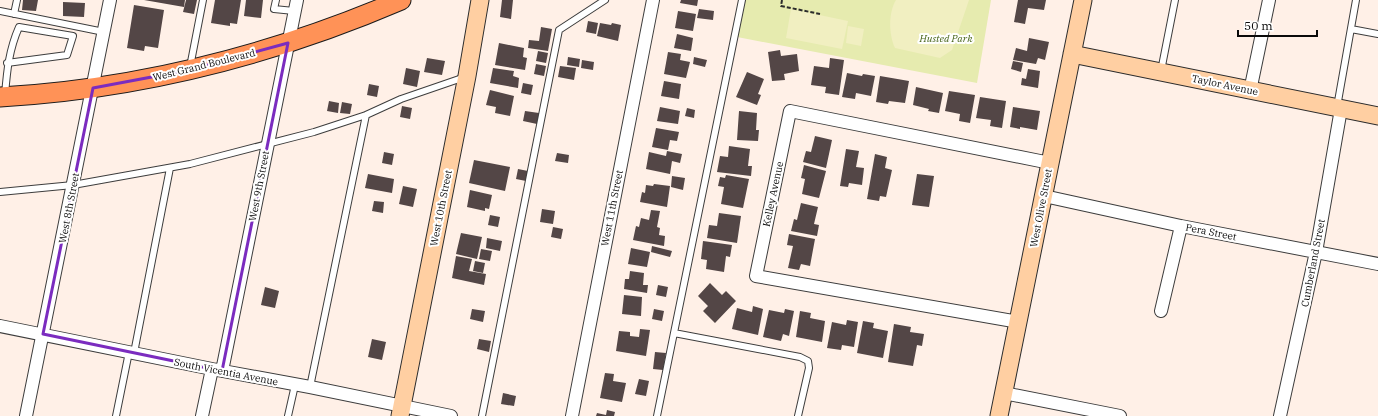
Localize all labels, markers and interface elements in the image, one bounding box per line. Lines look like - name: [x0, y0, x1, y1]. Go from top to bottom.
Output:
- scale bar: [1238, 12, 1317, 38]
- text: 50 m: [1244, 18, 1273, 33]
- park label: Husted Park: [919, 32, 973, 45]
- street label: West Grand Boulevard: [151, 46, 257, 84]
- street label: Taylor Avenue: [1191, 72, 1259, 98]
- street label: West 9th Street: [246, 149, 272, 222]
- street label: Kelley Avenue: [760, 160, 786, 228]
- street label: West Olive Street: [1027, 167, 1055, 248]
- street label: West 10th Street: [427, 168, 455, 247]
- street label: West 11th Street: [598, 168, 626, 247]
- street label: West 8th Street: [56, 171, 82, 244]
- street label: Cumberland Street: [1298, 217, 1328, 308]
- street label: Pera Street: [1184, 221, 1238, 243]
- street label: South Vicentia Avenue: [173, 356, 279, 388]

